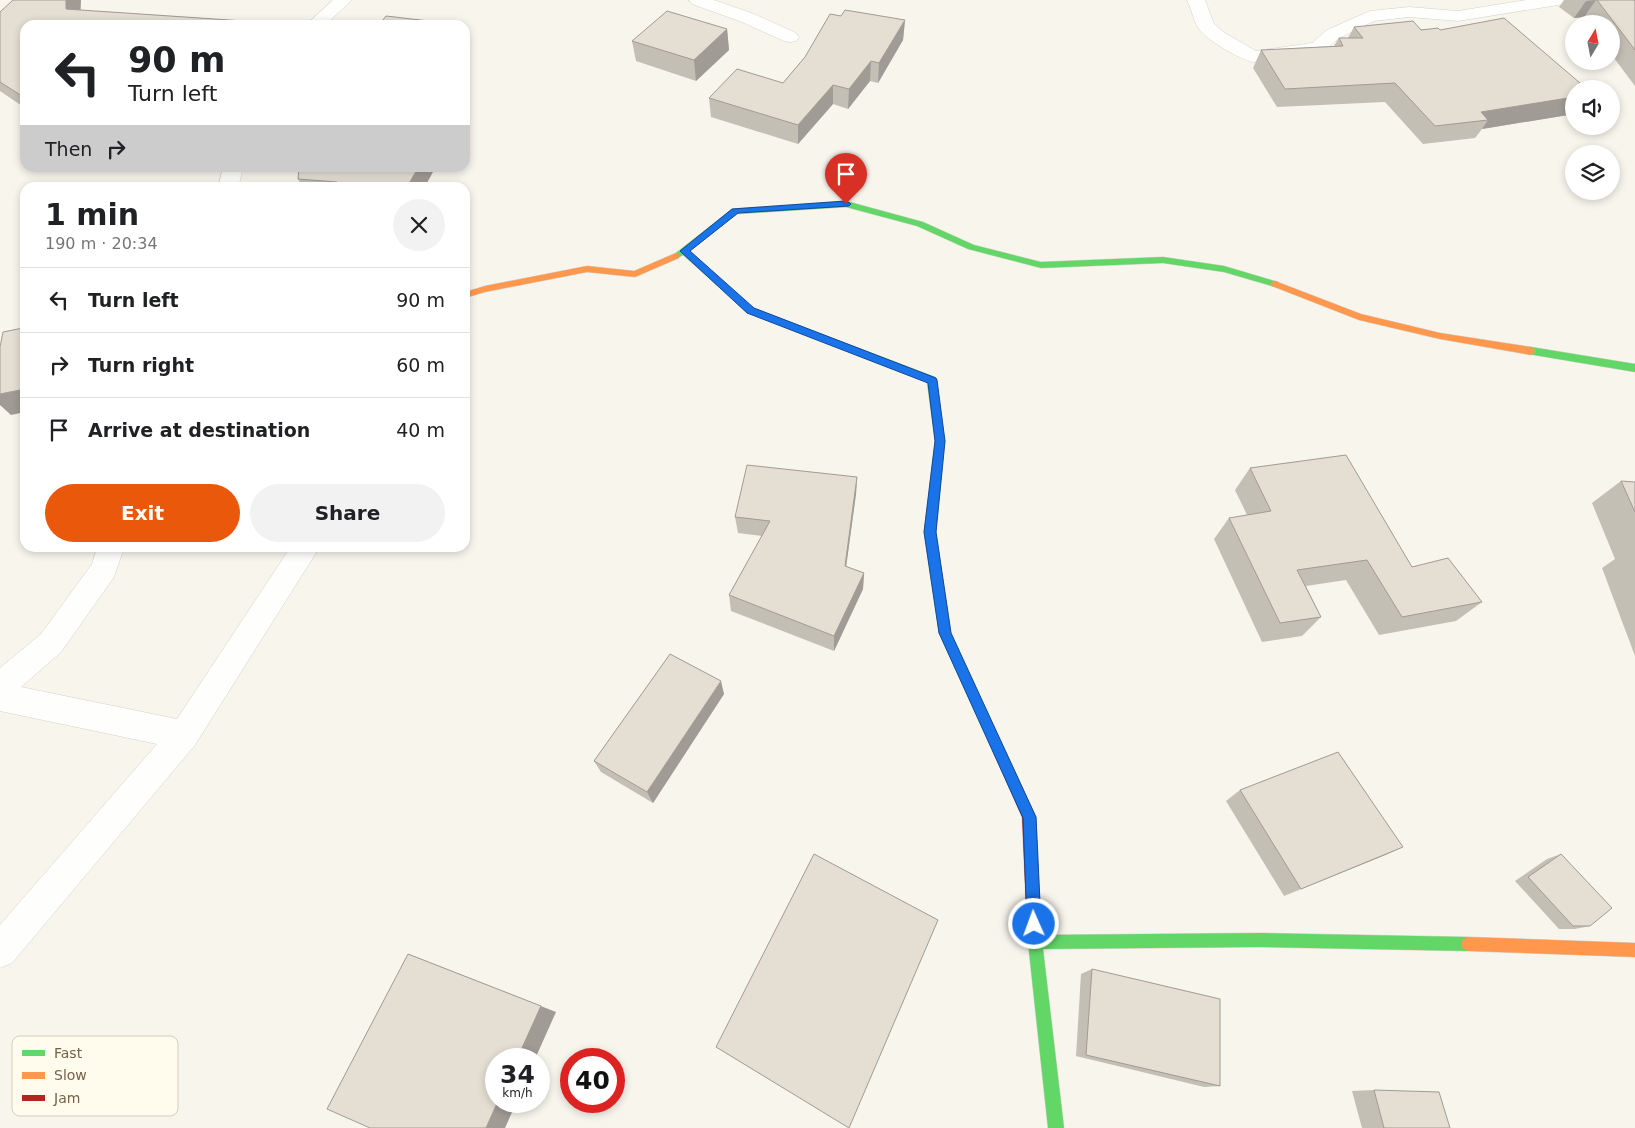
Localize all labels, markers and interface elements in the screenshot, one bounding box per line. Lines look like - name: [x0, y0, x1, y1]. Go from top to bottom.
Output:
- north arrow: [1565, 15, 1620, 70]
- map controls: [1565, 15, 1620, 200]
- icon: left: [45, 40, 110, 105]
- text: 90 m: [128, 40, 225, 80]
- button: sound: [1565, 80, 1620, 135]
- text: Turn left: [128, 81, 217, 106]
- icon: right: [102, 135, 130, 163]
- text: Then: [45, 138, 92, 160]
- button: layers: [1565, 145, 1620, 200]
- pin: [825, 153, 867, 204]
- icon: arrive: [832, 160, 860, 188]
- text: 1 min: [45, 197, 139, 232]
- button: close: [393, 199, 445, 251]
- text: 190 m · 20:34: [45, 234, 158, 253]
- icon: left: [45, 286, 73, 314]
- text: Turn left: [88, 289, 179, 311]
- text: 90 m: [396, 289, 445, 311]
- icon: right: [45, 351, 73, 379]
- text: Turn right: [88, 354, 194, 376]
- text: 60 m: [396, 354, 445, 376]
- icon: arrive: [45, 416, 73, 444]
- text: Arrive at destination: [88, 419, 310, 441]
- text: 40 m: [396, 419, 445, 441]
- button: Exit: [45, 484, 240, 542]
- button: Share: [250, 484, 445, 542]
- position arrow: [1007, 897, 1059, 949]
- legend: [12, 1036, 178, 1116]
- text: Fast: [54, 1045, 83, 1061]
- speed limit sign: 40: [560, 1048, 625, 1113]
- text: 34: [500, 1060, 535, 1089]
- text: Slow: [54, 1067, 87, 1083]
- text: km/h: [502, 1086, 533, 1100]
- text: Jam: [53, 1090, 80, 1106]

